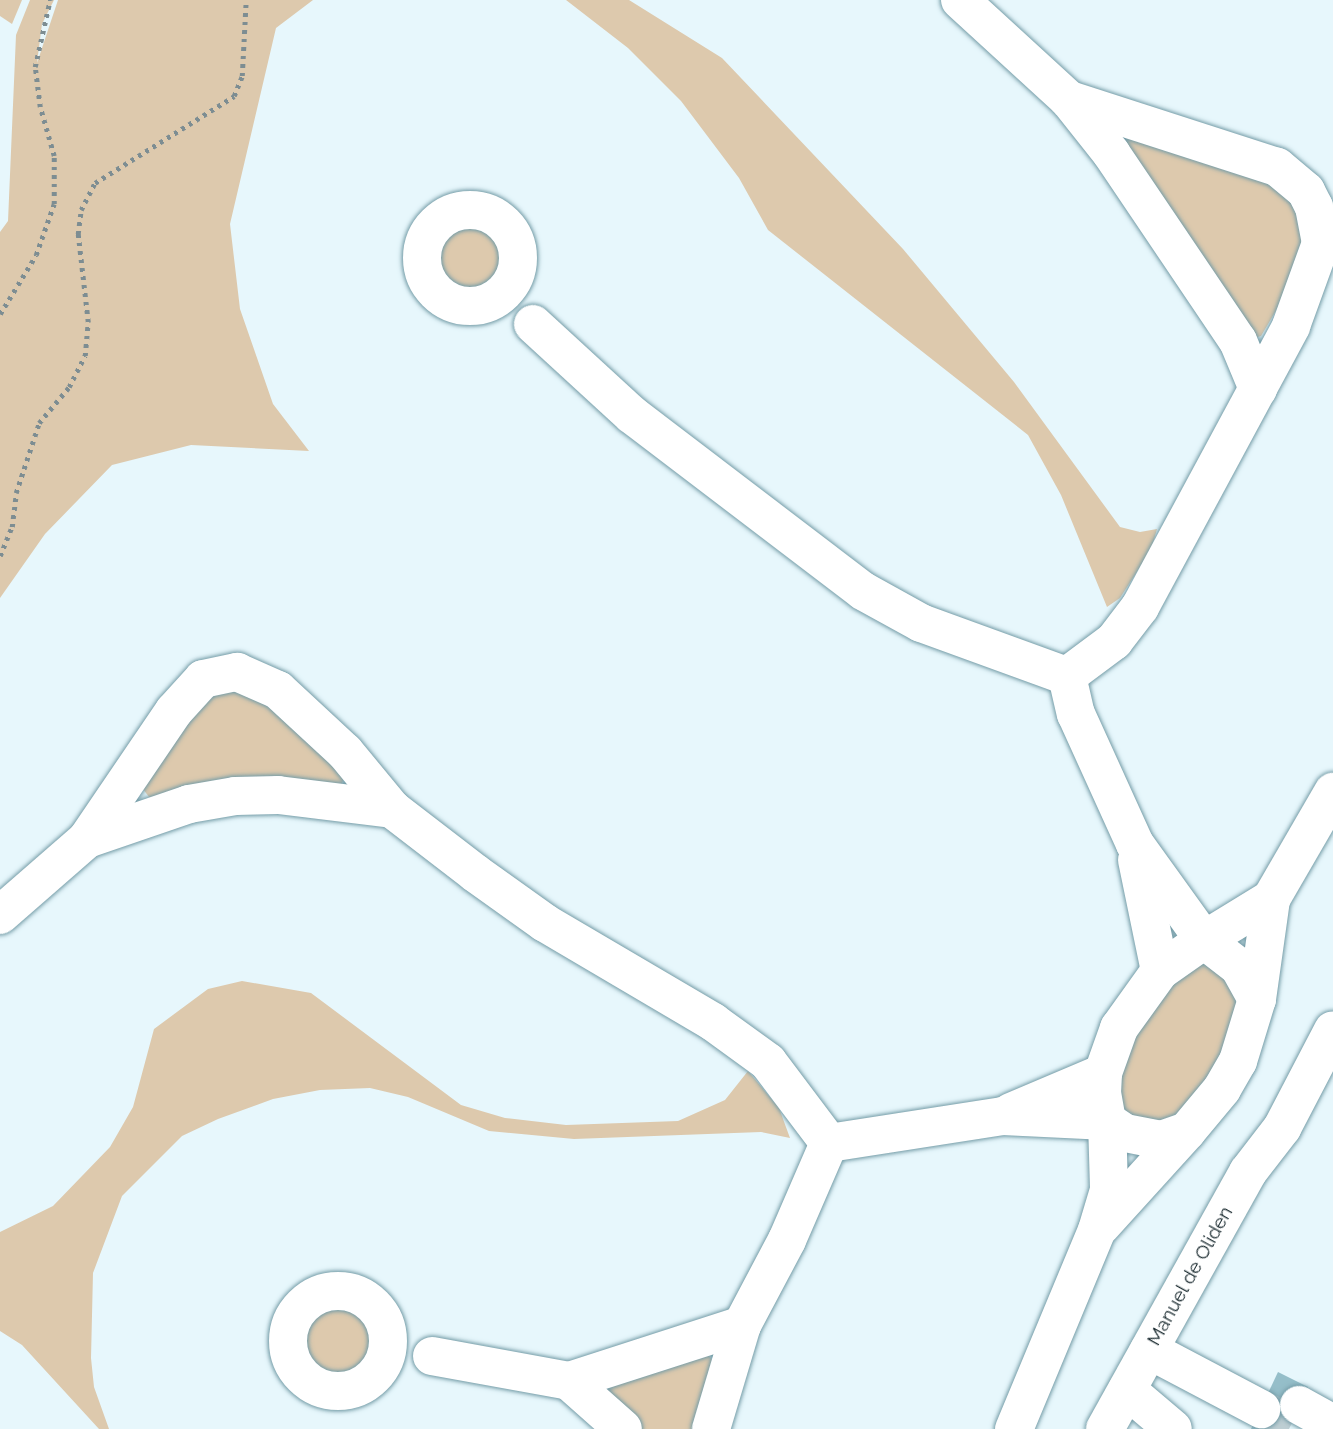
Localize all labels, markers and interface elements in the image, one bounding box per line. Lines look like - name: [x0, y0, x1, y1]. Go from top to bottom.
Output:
- street label: Manuel de Oliden: [1142, 1202, 1238, 1350]

